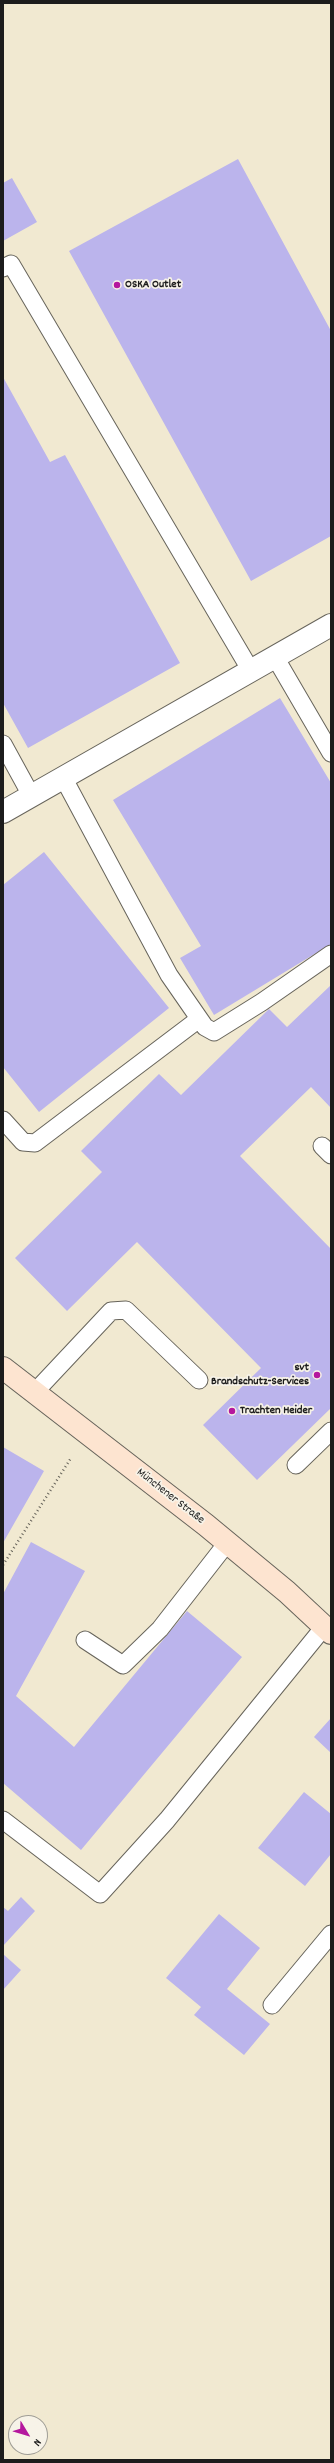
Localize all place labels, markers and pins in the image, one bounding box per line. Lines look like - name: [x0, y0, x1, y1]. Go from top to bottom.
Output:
- place label: OSKA Outlet: [125, 278, 181, 292]
- marker: OSKA Outlet: [112, 280, 122, 290]
- place label: svt Brandschutz-Services: [211, 1361, 309, 1389]
- marker: svt Brandschutz-Services: [312, 1370, 322, 1380]
- place label: Trachten Heider: [240, 1404, 312, 1418]
- marker: Trachten Heider: [227, 1406, 237, 1416]

